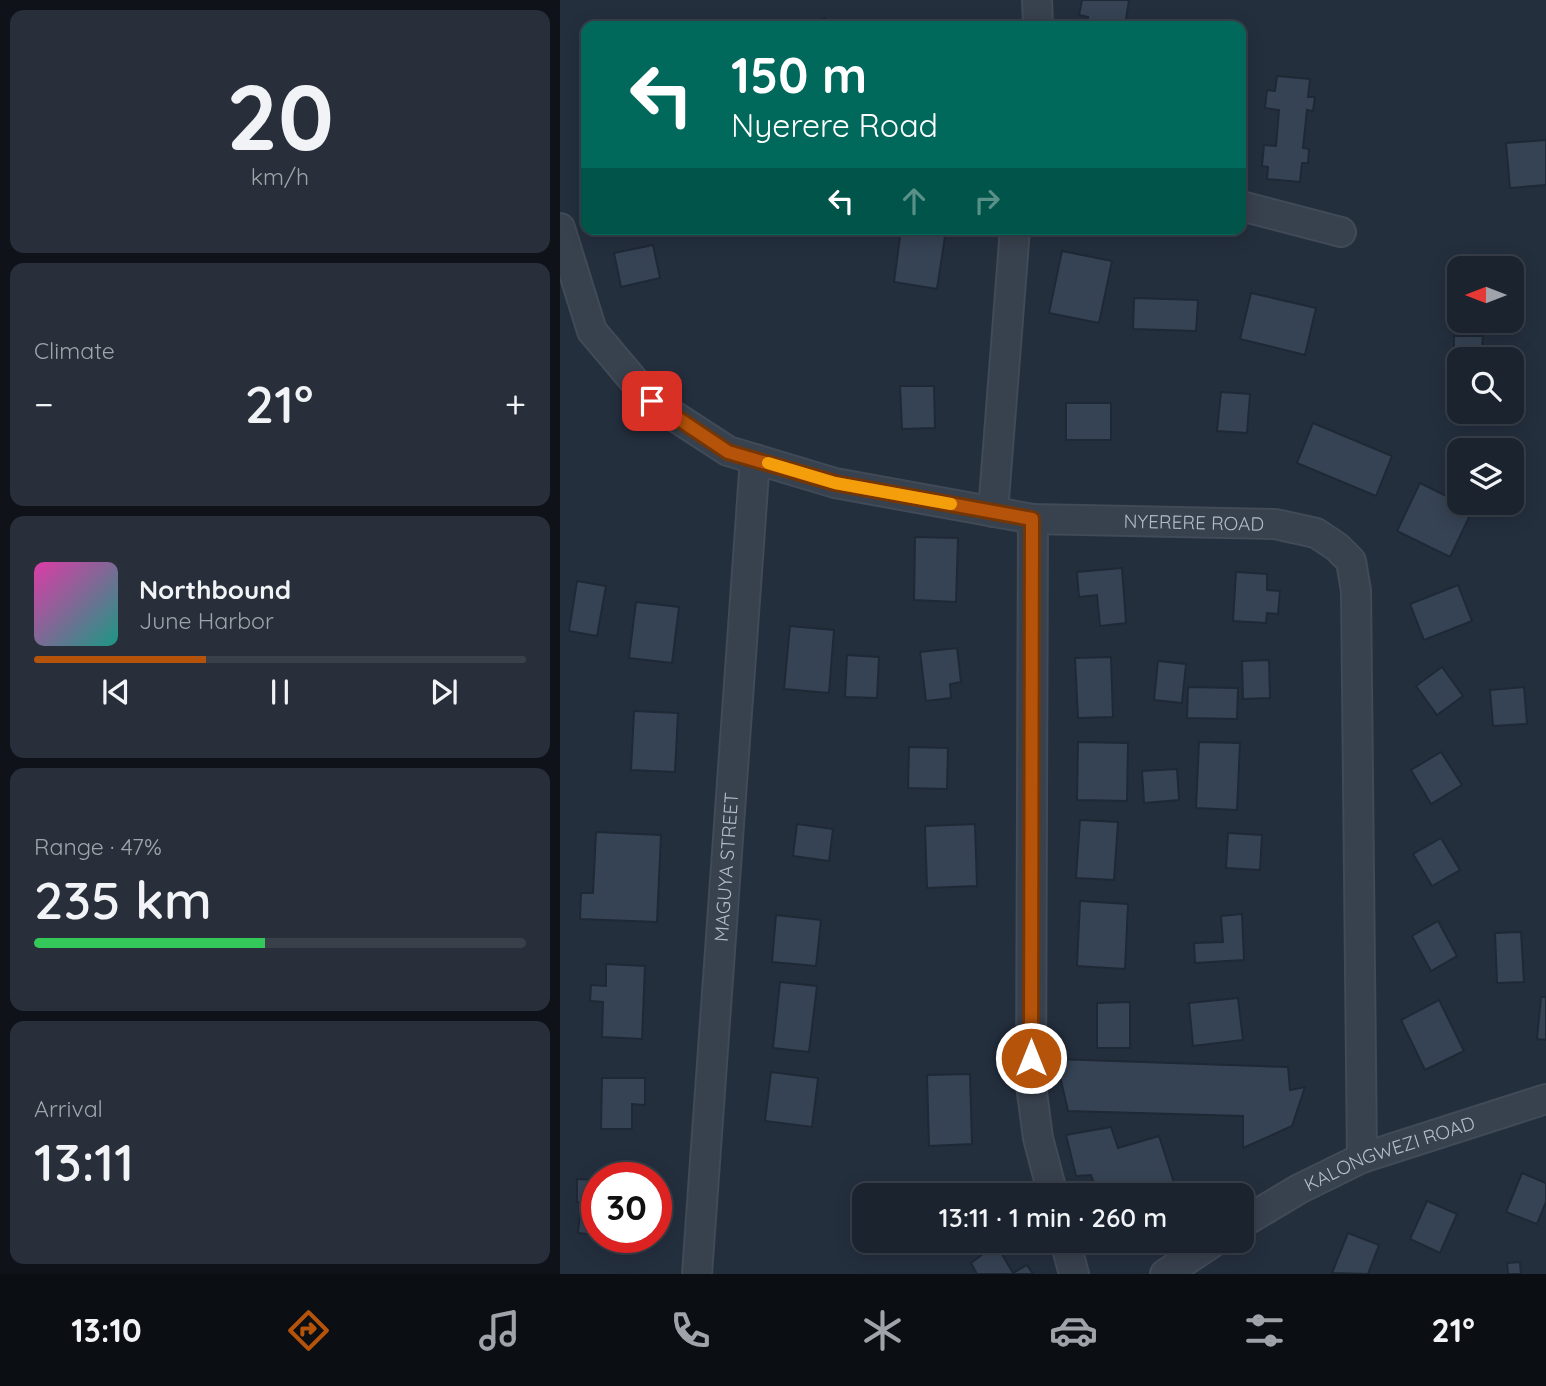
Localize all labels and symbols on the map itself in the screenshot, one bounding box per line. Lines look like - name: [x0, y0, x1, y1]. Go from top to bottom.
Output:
- north arrow: [1447, 256, 1524, 332]
- pin: [622, 371, 682, 431]
- street label: NYERERE ROAD: [1123, 509, 1264, 536]
- street label: MAGUYA STREET: [709, 791, 743, 943]
- position arrow: [994, 1021, 1068, 1095]
- street label: KALONGWEZI ROAD: [1300, 1111, 1478, 1197]
- speed limit sign: 30: [581, 1162, 672, 1253]

